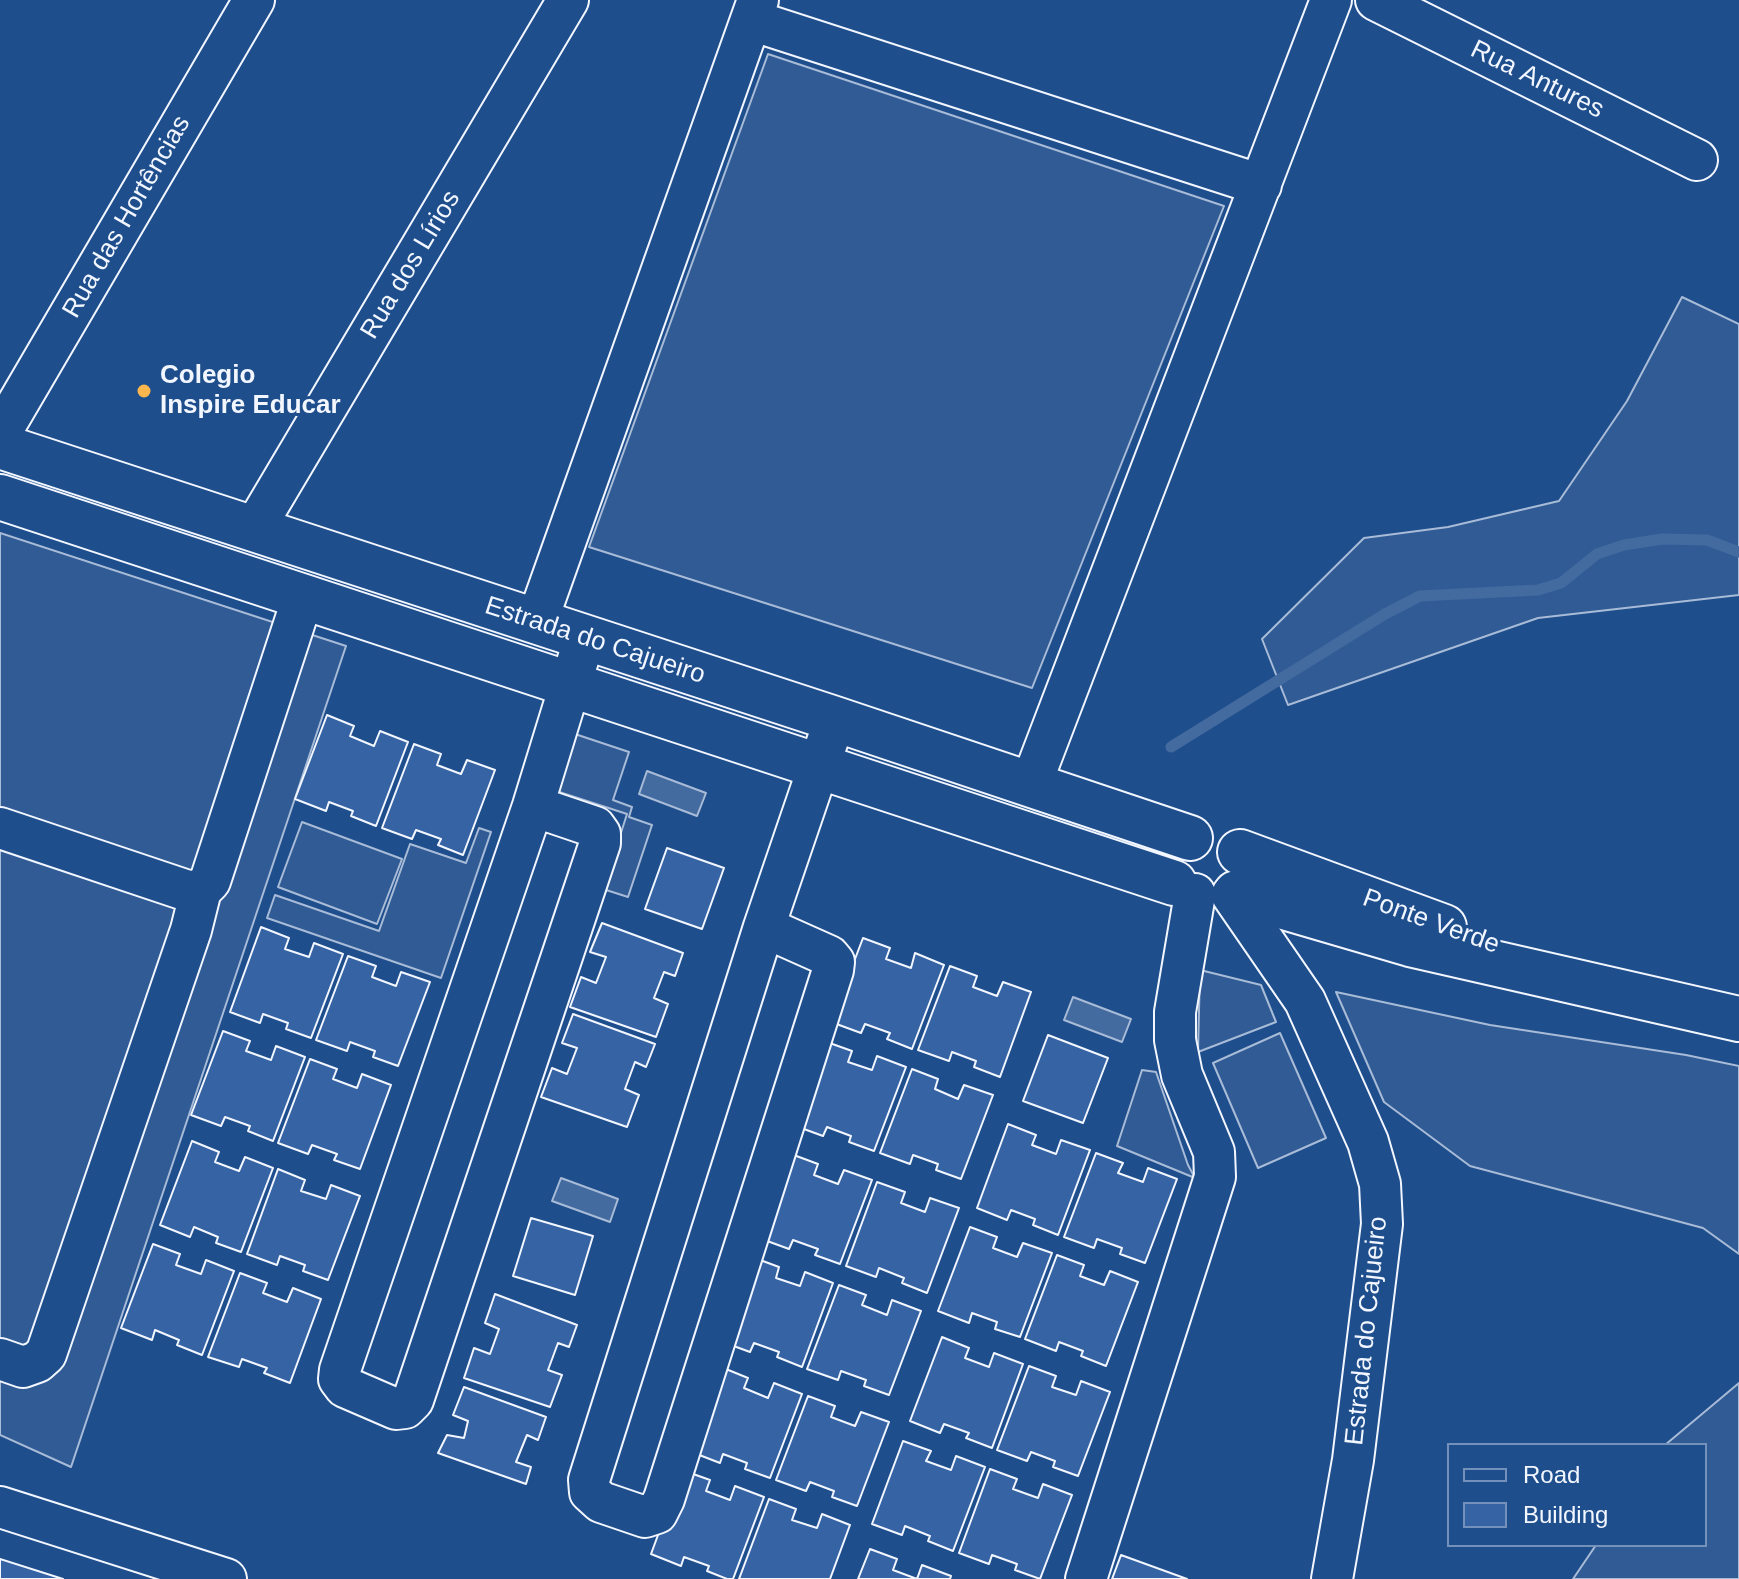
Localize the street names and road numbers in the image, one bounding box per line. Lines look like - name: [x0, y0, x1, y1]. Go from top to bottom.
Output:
- street label: Rua Antures: [1465, 34, 1609, 126]
- street label: Rua das Hortências: [56, 110, 198, 324]
- street label: Rua dos Lírios: [354, 185, 468, 345]
- street label: Estrada do Cajueiro: [481, 591, 709, 691]
- street label: Ponte Verde: [1358, 883, 1504, 961]
- street label: Estrada do Cajueiro: [1339, 1215, 1395, 1447]

